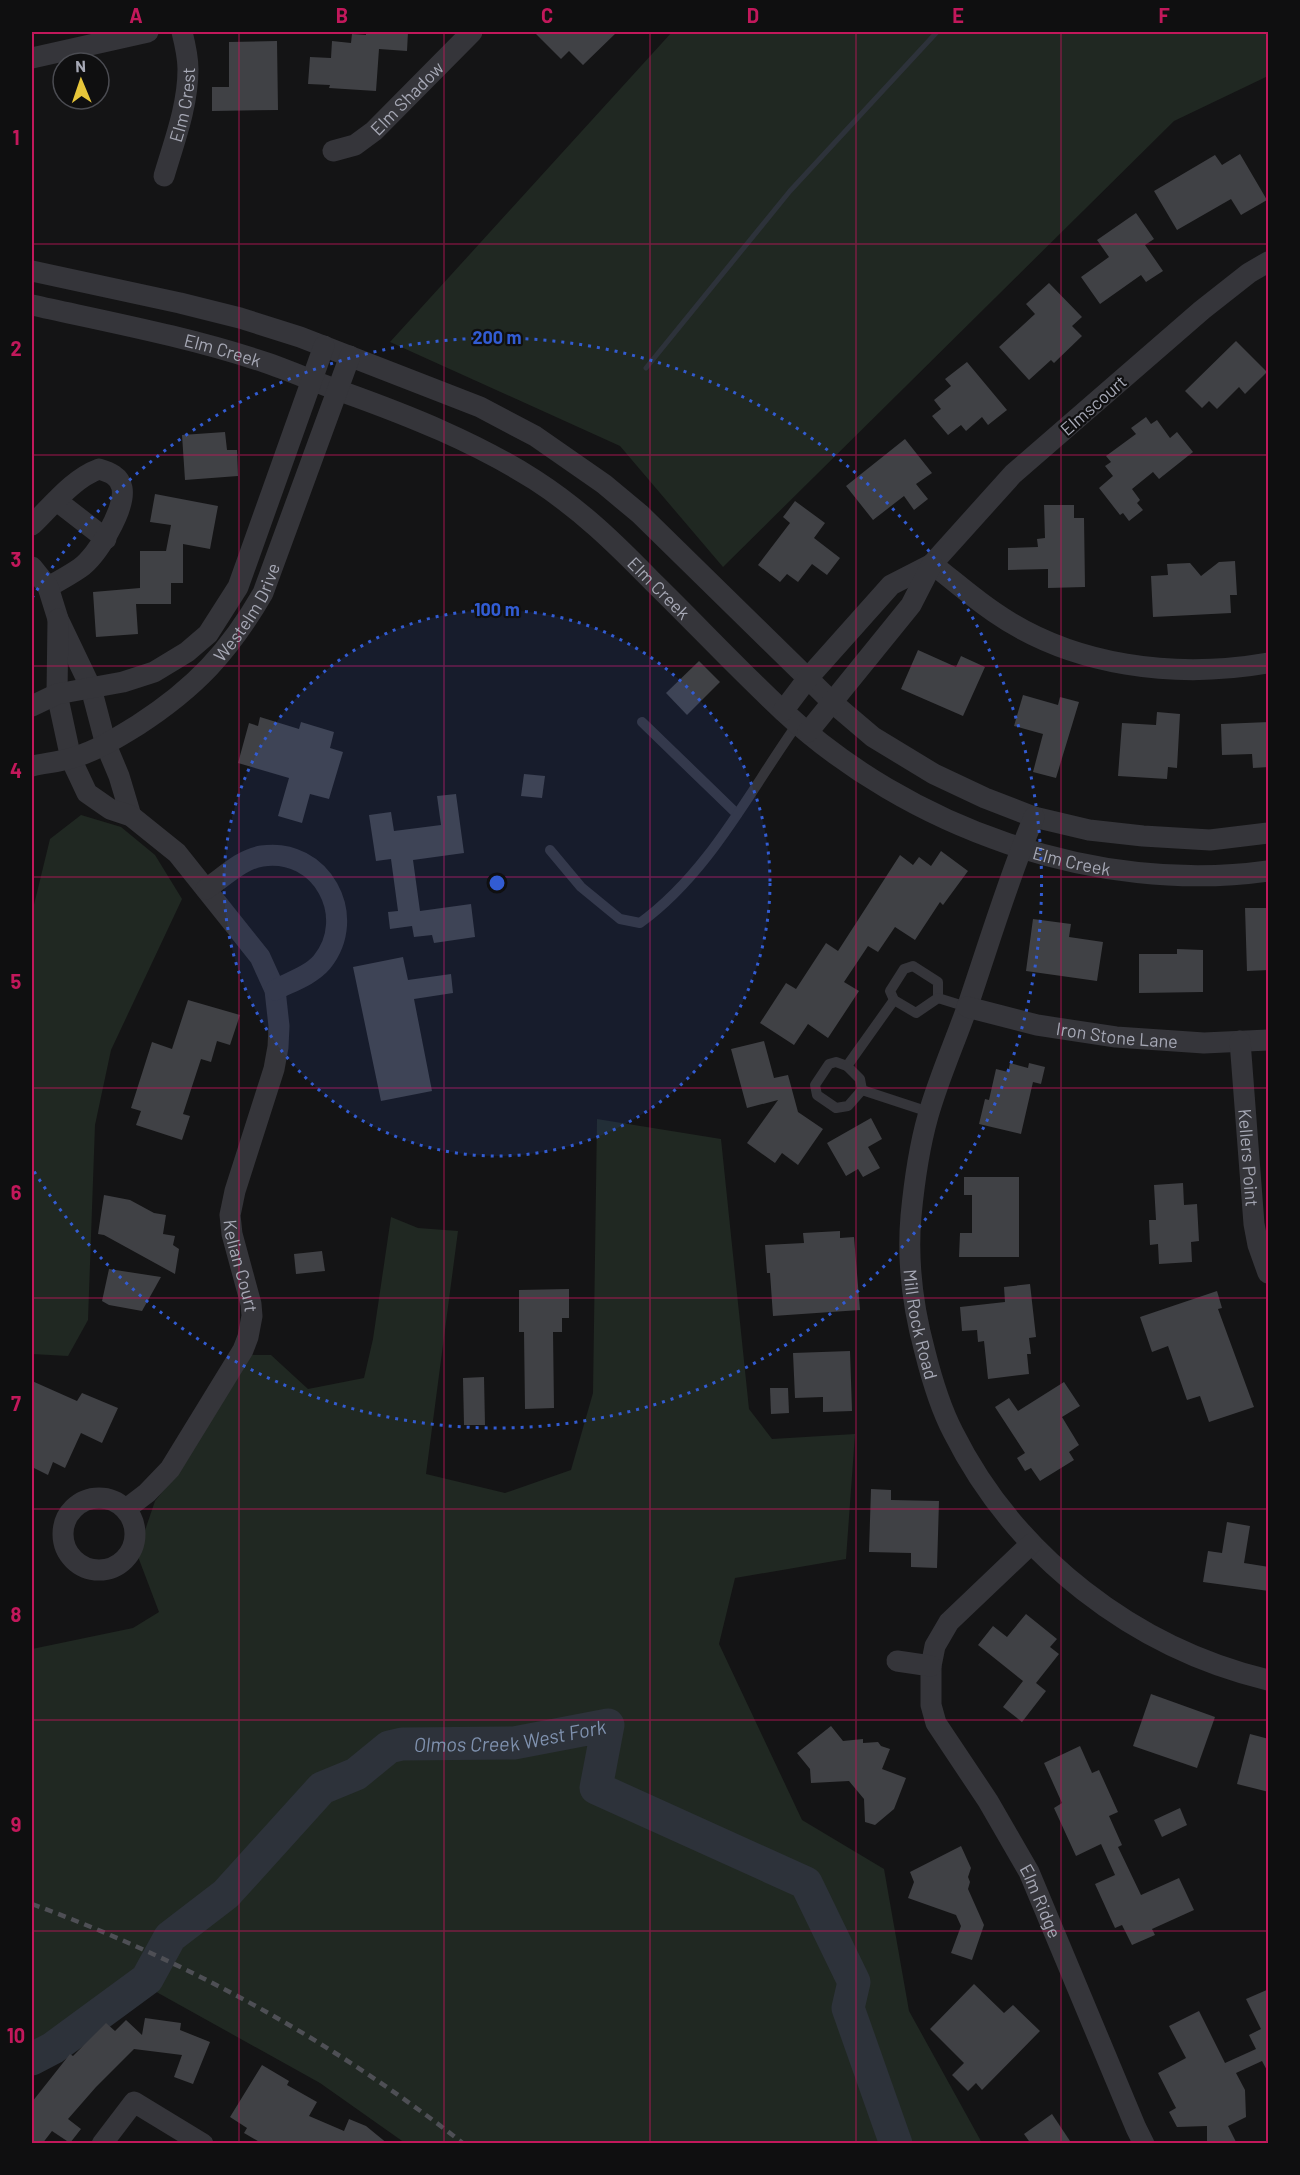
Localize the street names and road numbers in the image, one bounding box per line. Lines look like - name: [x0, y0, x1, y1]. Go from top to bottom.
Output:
- street label: Elm Shadow: [365, 56, 448, 139]
- street label: Elm Crest: [164, 67, 199, 145]
- street label: Elm Creek: [182, 328, 264, 371]
- street label: Elmscourt: [1055, 370, 1131, 440]
- street label: Elm Creek: [623, 552, 695, 624]
- street label: Westelm Drive: [209, 560, 284, 666]
- street label: Elm Creek: [1030, 841, 1112, 880]
- street label: Iron Stone Lane: [1055, 1017, 1179, 1052]
- street label: Kellers Point: [1234, 1108, 1264, 1207]
- street label: Kelian Court: [220, 1218, 263, 1313]
- street label: Mill Rock Road: [900, 1268, 943, 1382]
- street label: Elm Ridge: [1016, 1860, 1066, 1941]

